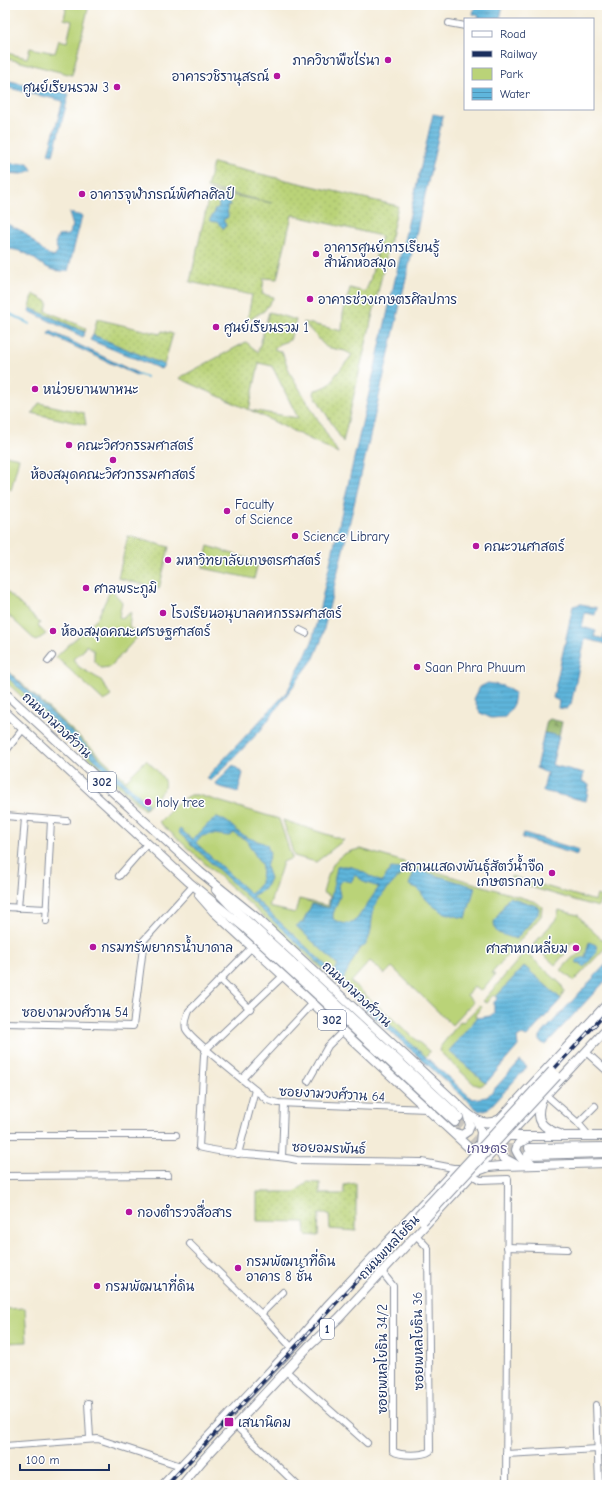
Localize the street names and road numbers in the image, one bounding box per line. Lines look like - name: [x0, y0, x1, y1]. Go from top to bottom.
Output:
- street label: ถนนงามวงศ์วาน: [19, 688, 96, 761]
- road number: 302: [88, 772, 116, 792]
- street label: ถนนงามวงศ์วาน: [319, 957, 396, 1030]
- street label: ซอยงามวงศ์วาน 54: [22, 1003, 128, 1020]
- road number: 302: [318, 1010, 346, 1030]
- street label: ซอยงามวงศ์วาน 64: [278, 1082, 386, 1104]
- street label: ซอยอมรพันธ์: [292, 1137, 366, 1157]
- street label: ถนนพหลโยธิน: [354, 1210, 423, 1282]
- street label: ซอยพหลโยธิน 36: [408, 1292, 426, 1390]
- street label: ซอยพหลโยธิน 34/2: [373, 1304, 390, 1414]
- road number: 1: [320, 1319, 334, 1339]

